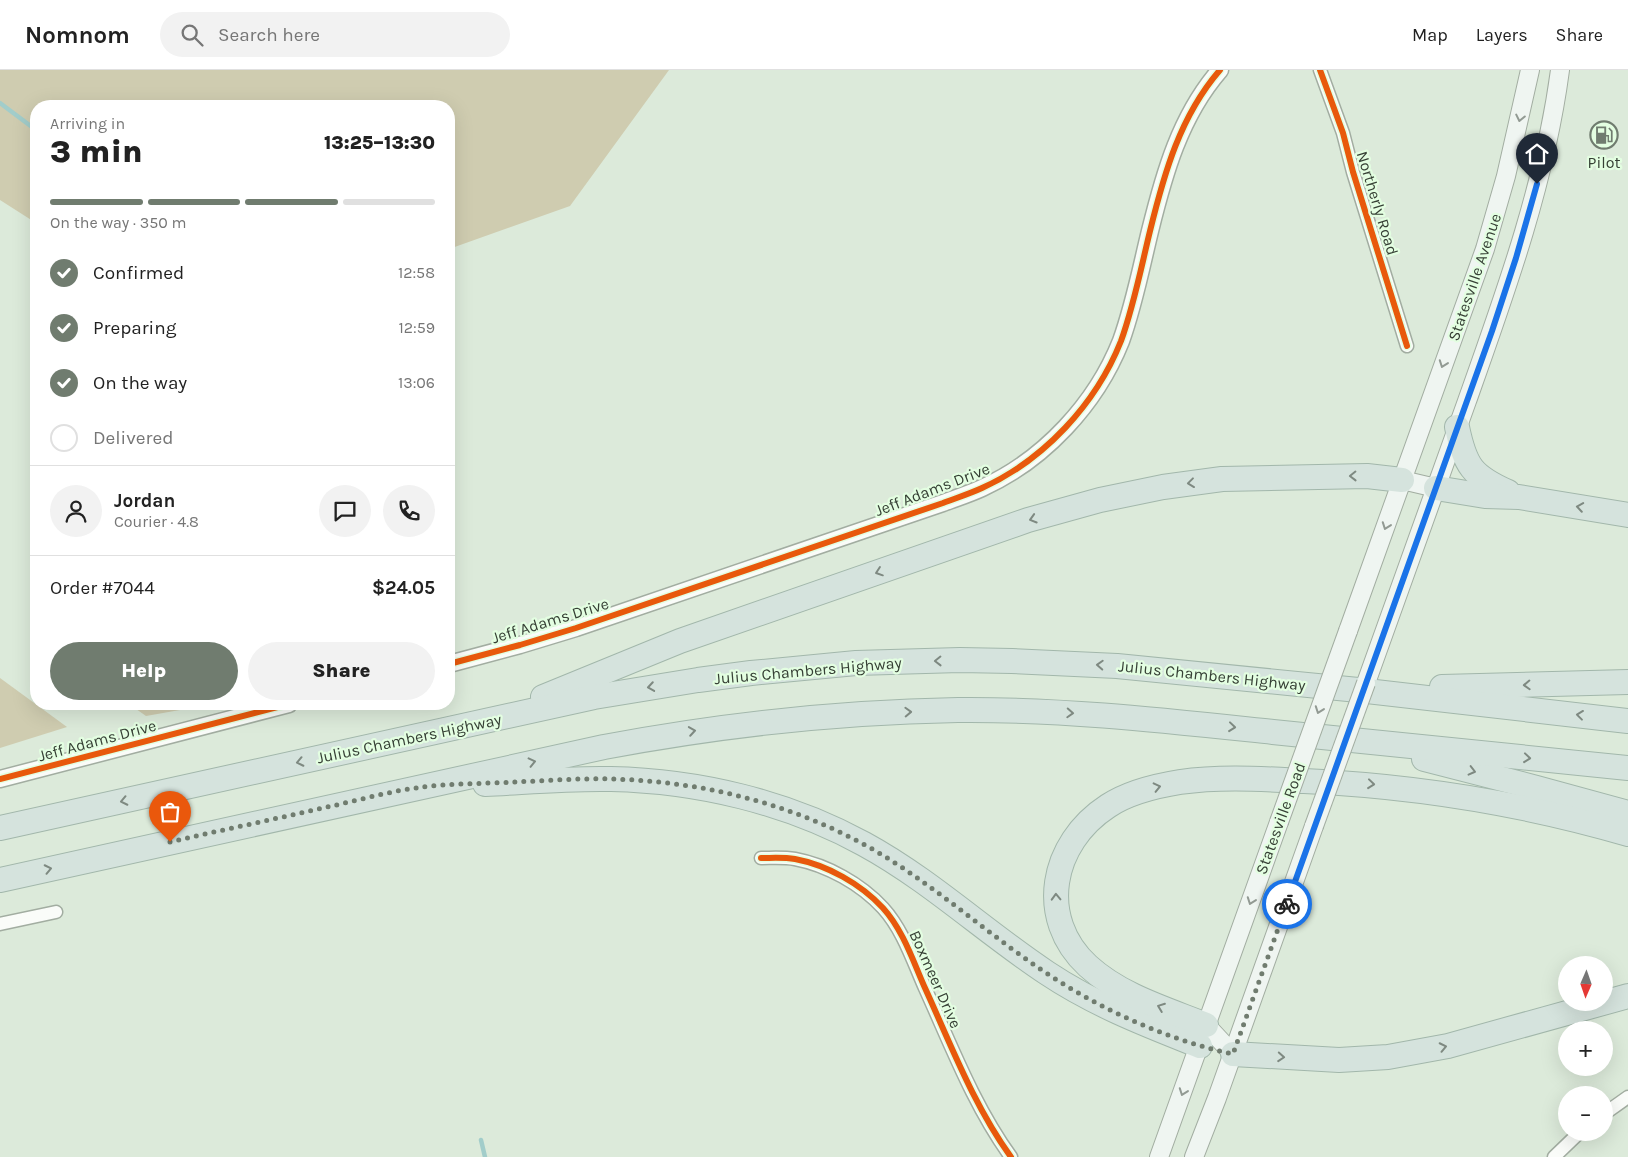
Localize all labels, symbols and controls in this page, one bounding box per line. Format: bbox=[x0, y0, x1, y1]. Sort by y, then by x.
search box bbox=[160, 12, 510, 57]
text: Nomnom bbox=[25, 21, 130, 49]
icon: search bbox=[178, 21, 206, 49]
text: Search here bbox=[218, 24, 320, 46]
text: Map bbox=[1412, 24, 1448, 46]
text: Layers bbox=[1476, 24, 1528, 46]
text: Share bbox=[1556, 24, 1603, 46]
one-way arrow bbox=[1515, 113, 1526, 122]
text: Arriving in bbox=[50, 114, 125, 133]
fuel station icon: Pilot bbox=[1589, 120, 1619, 150]
text: 13:25–13:30 bbox=[324, 132, 435, 154]
text: 3 min bbox=[50, 133, 143, 170]
pin bbox=[1516, 133, 1558, 184]
icon: home bbox=[1523, 140, 1551, 168]
street label: Northerly Road bbox=[1353, 149, 1402, 257]
place label: Pilot bbox=[1588, 153, 1620, 172]
street label: Statesville Avenue bbox=[1444, 211, 1505, 343]
text: On the way · 350 m bbox=[50, 213, 187, 232]
icon: check bbox=[50, 259, 78, 287]
text: Confirmed bbox=[93, 262, 184, 284]
text: 12:58 bbox=[398, 263, 435, 282]
icon: check bbox=[50, 314, 78, 342]
text: Preparing bbox=[93, 317, 176, 339]
text: 12:59 bbox=[398, 318, 435, 337]
one-way arrow bbox=[1439, 360, 1449, 368]
icon: check bbox=[50, 369, 78, 397]
text: On the way bbox=[93, 372, 187, 394]
text: 13:06 bbox=[398, 373, 435, 392]
text: Delivered bbox=[93, 427, 173, 449]
street label: Jeff Adams Drive bbox=[872, 459, 992, 520]
one-way arrow bbox=[1349, 471, 1357, 481]
one-way arrow bbox=[1187, 477, 1196, 487]
button: person bbox=[50, 485, 102, 537]
button: chat bbox=[319, 485, 371, 537]
button: phone bbox=[383, 485, 435, 537]
text: Jordan bbox=[114, 490, 175, 512]
one-way arrow bbox=[1576, 503, 1584, 513]
text: Courier · 4.8 bbox=[114, 512, 199, 531]
one-way arrow bbox=[1029, 513, 1038, 523]
one-way arrow bbox=[1382, 521, 1392, 529]
one-way arrow bbox=[876, 566, 884, 576]
text: Order #7044 bbox=[50, 577, 155, 599]
text: $24.05 bbox=[372, 577, 435, 599]
street label: Jeff Adams Drive bbox=[489, 594, 611, 647]
button: Help bbox=[50, 642, 238, 700]
button: Share bbox=[248, 642, 435, 700]
street label: Julius Chambers Highway bbox=[713, 653, 903, 688]
one-way arrow bbox=[933, 656, 941, 666]
street label: Julius Chambers Highway bbox=[1117, 656, 1307, 695]
one-way arrow bbox=[1096, 659, 1104, 670]
one-way arrow bbox=[1523, 680, 1530, 690]
one-way arrow bbox=[647, 681, 655, 692]
one-way arrow bbox=[1315, 705, 1325, 713]
one-way arrow bbox=[904, 706, 912, 717]
one-way arrow bbox=[1066, 708, 1074, 719]
street label: Julius Chambers Highway bbox=[315, 710, 504, 767]
one-way arrow bbox=[1575, 710, 1583, 721]
street label: Jeff Adams Drive bbox=[36, 716, 158, 765]
one-way arrow bbox=[1228, 722, 1236, 733]
one-way arrow bbox=[687, 727, 696, 737]
one-way arrow bbox=[1524, 752, 1532, 763]
one-way arrow bbox=[295, 756, 304, 767]
one-way arrow bbox=[528, 757, 537, 768]
street label: Statesville Road bbox=[1251, 760, 1310, 877]
one-way arrow bbox=[1467, 765, 1476, 776]
one-way arrow bbox=[1367, 778, 1375, 789]
one-way arrow bbox=[1152, 782, 1161, 793]
pin bbox=[149, 791, 191, 842]
one-way arrow bbox=[120, 795, 128, 806]
icon: bag bbox=[156, 798, 184, 826]
one-way arrow bbox=[43, 864, 52, 875]
courier bbox=[1262, 879, 1312, 929]
icon: bike bbox=[1273, 890, 1301, 918]
one-way arrow bbox=[1051, 893, 1062, 901]
one-way arrow bbox=[1247, 897, 1257, 905]
street label: Boxmeer Drive bbox=[905, 927, 966, 1031]
north arrow bbox=[1558, 956, 1612, 1011]
map controls bbox=[1558, 956, 1613, 1141]
one-way arrow bbox=[1157, 1003, 1166, 1013]
button: + bbox=[1558, 1021, 1613, 1076]
one-way arrow bbox=[1438, 1043, 1447, 1053]
one-way arrow bbox=[1278, 1051, 1286, 1062]
button: − bbox=[1558, 1086, 1613, 1141]
one-way arrow bbox=[1179, 1087, 1189, 1096]

